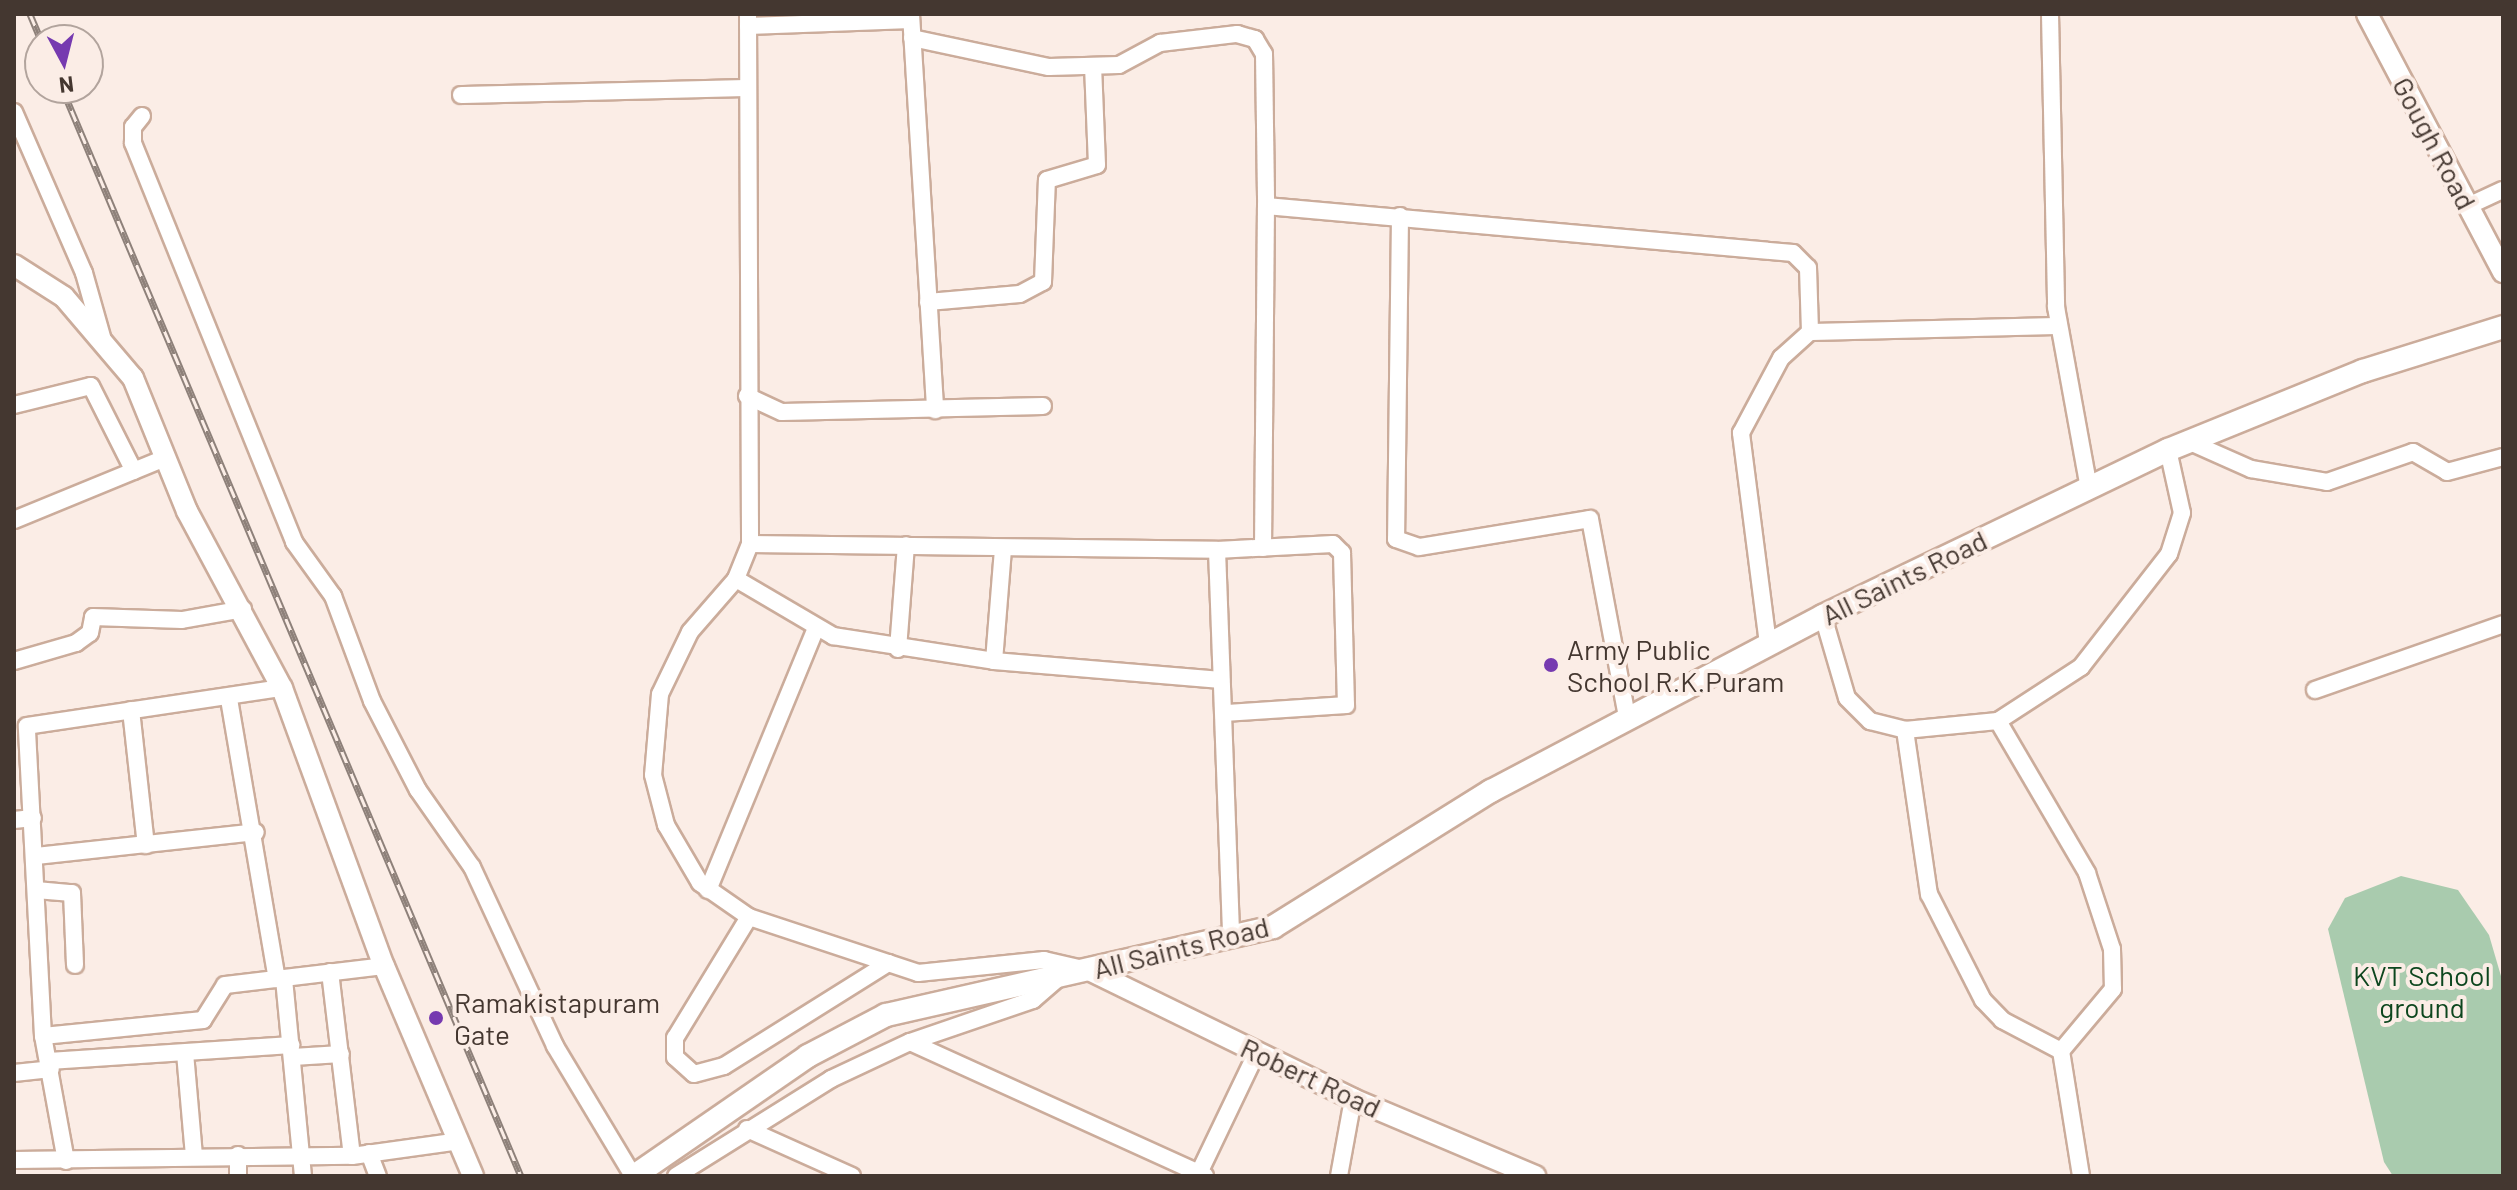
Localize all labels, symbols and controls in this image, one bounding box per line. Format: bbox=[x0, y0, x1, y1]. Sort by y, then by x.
north arrow bbox=[24, 24, 104, 104]
street label: Gough Road bbox=[2386, 71, 2484, 215]
text: N bbox=[58, 72, 76, 100]
street label: All Saints Road bbox=[1816, 523, 1992, 631]
place label: Army Public School R.K.Puram bbox=[1567, 632, 1784, 698]
marker: Army Public School R.K.Puram bbox=[1542, 656, 1560, 674]
street label: All Saints Road bbox=[1090, 909, 1272, 985]
park label: KVT School ground bbox=[2353, 958, 2491, 1024]
place label: Ramakistapuram Gate bbox=[454, 985, 660, 1051]
marker: Ramakistapuram Gate bbox=[425, 1007, 447, 1029]
street label: Robert Road bbox=[1236, 1030, 1386, 1124]

